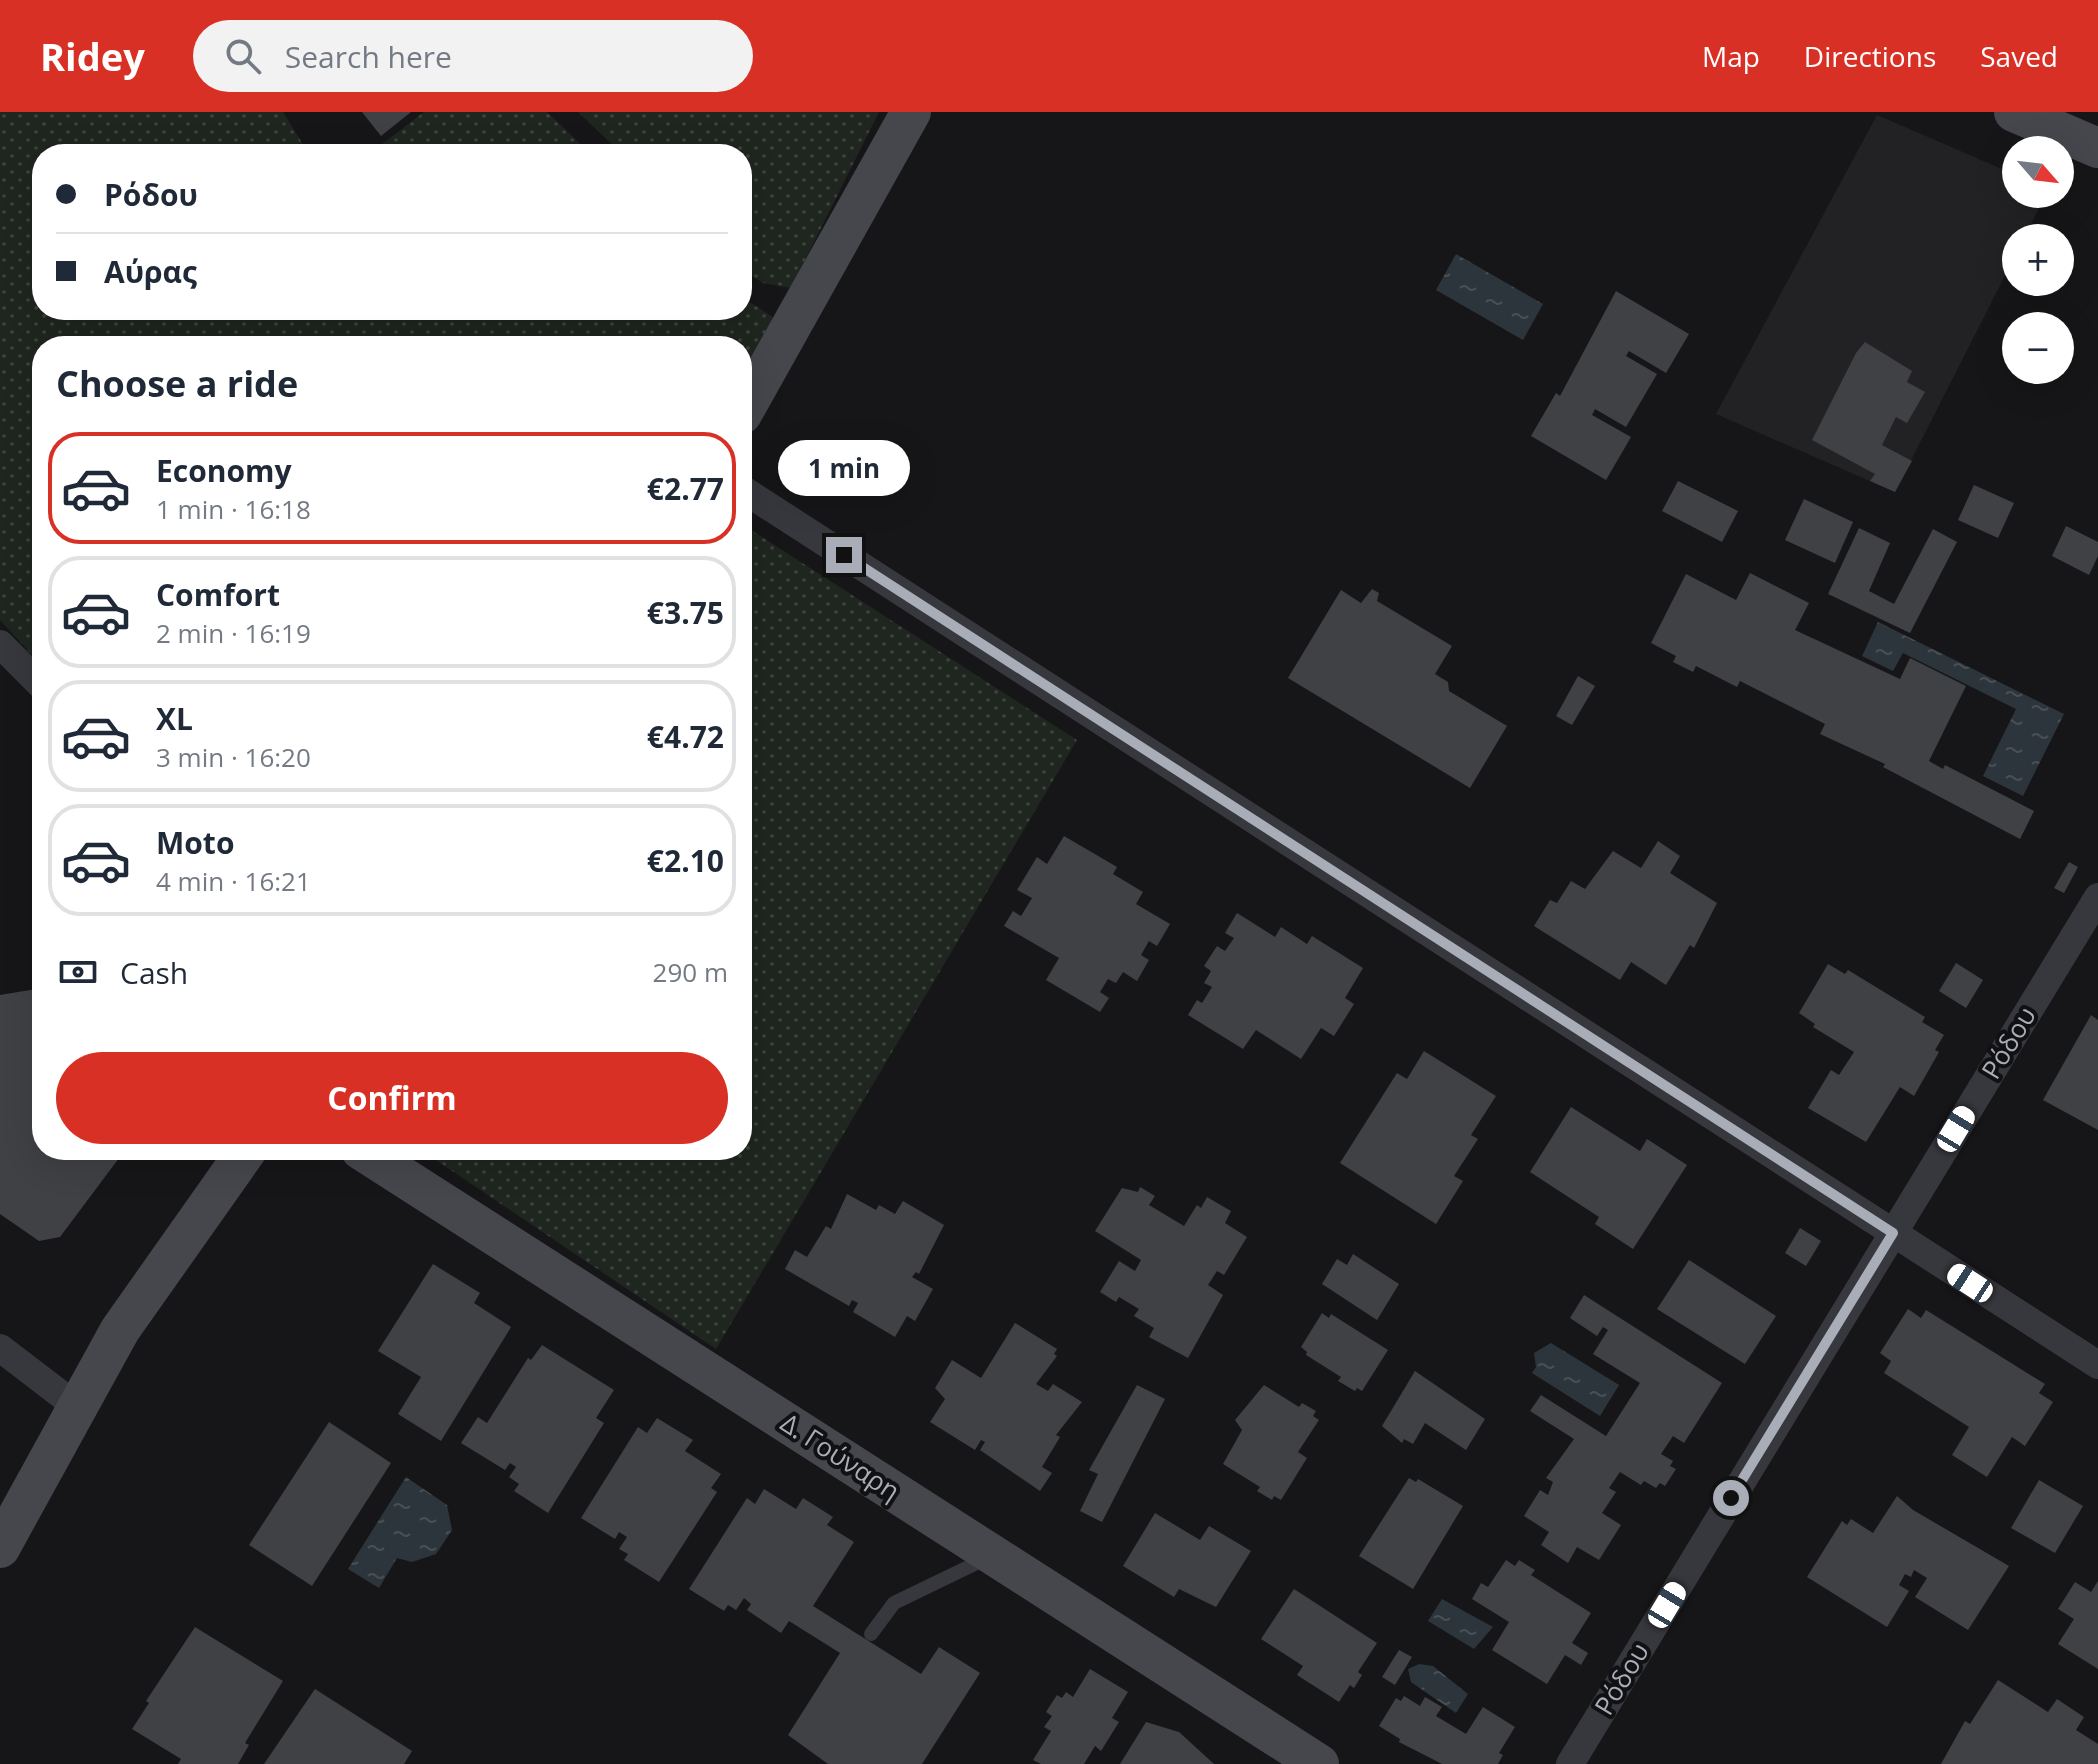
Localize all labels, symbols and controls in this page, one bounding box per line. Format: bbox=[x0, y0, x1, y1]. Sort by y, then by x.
search box bbox=[193, 20, 753, 92]
text: Ridey bbox=[40, 30, 145, 82]
icon: search bbox=[221, 34, 265, 78]
text: Search here bbox=[285, 36, 452, 77]
text: Map bbox=[1702, 37, 1760, 75]
text: Directions bbox=[1804, 37, 1936, 75]
text: Saved bbox=[1980, 37, 2058, 75]
north arrow bbox=[2002, 136, 2074, 208]
map controls bbox=[2002, 136, 2074, 384]
text: Ρόδου bbox=[104, 174, 198, 215]
button: + bbox=[2002, 224, 2074, 296]
text: Αύρας bbox=[104, 251, 197, 292]
button: − bbox=[2002, 312, 2074, 384]
text: Choose a ride bbox=[56, 359, 298, 408]
callout: 1 min bbox=[778, 439, 910, 495]
text: Economy bbox=[156, 450, 292, 491]
text: 1 min bbox=[808, 450, 880, 486]
icon: car bbox=[60, 452, 132, 524]
text: €2.77 bbox=[647, 468, 724, 509]
text: 1 min · 16:18 bbox=[156, 491, 311, 527]
route end bbox=[826, 537, 862, 573]
text: Comfort bbox=[156, 574, 280, 615]
icon: car bbox=[60, 576, 132, 648]
text: €3.75 bbox=[647, 592, 724, 633]
text: 2 min · 16:19 bbox=[156, 615, 311, 651]
text: XL bbox=[156, 698, 193, 739]
icon: car bbox=[60, 700, 132, 772]
text: €4.72 bbox=[647, 716, 724, 757]
text: 3 min · 16:20 bbox=[156, 739, 311, 775]
text: Moto bbox=[156, 822, 234, 863]
icon: car bbox=[60, 824, 132, 896]
text: €2.10 bbox=[647, 840, 724, 881]
text: 4 min · 16:21 bbox=[156, 863, 311, 899]
icon: cash bbox=[56, 950, 100, 994]
text: Cash bbox=[120, 952, 188, 993]
text: 290 m bbox=[653, 954, 728, 990]
street label: Ρόδου bbox=[1973, 1000, 2044, 1085]
button: Confirm bbox=[56, 1052, 728, 1144]
car bbox=[1933, 1102, 1979, 1156]
car bbox=[1943, 1260, 1997, 1306]
street label: Δ. Γούναρη bbox=[774, 1404, 907, 1508]
route start bbox=[1713, 1480, 1749, 1516]
car bbox=[1644, 1578, 1690, 1632]
street label: Ρόδου bbox=[1586, 1636, 1657, 1721]

